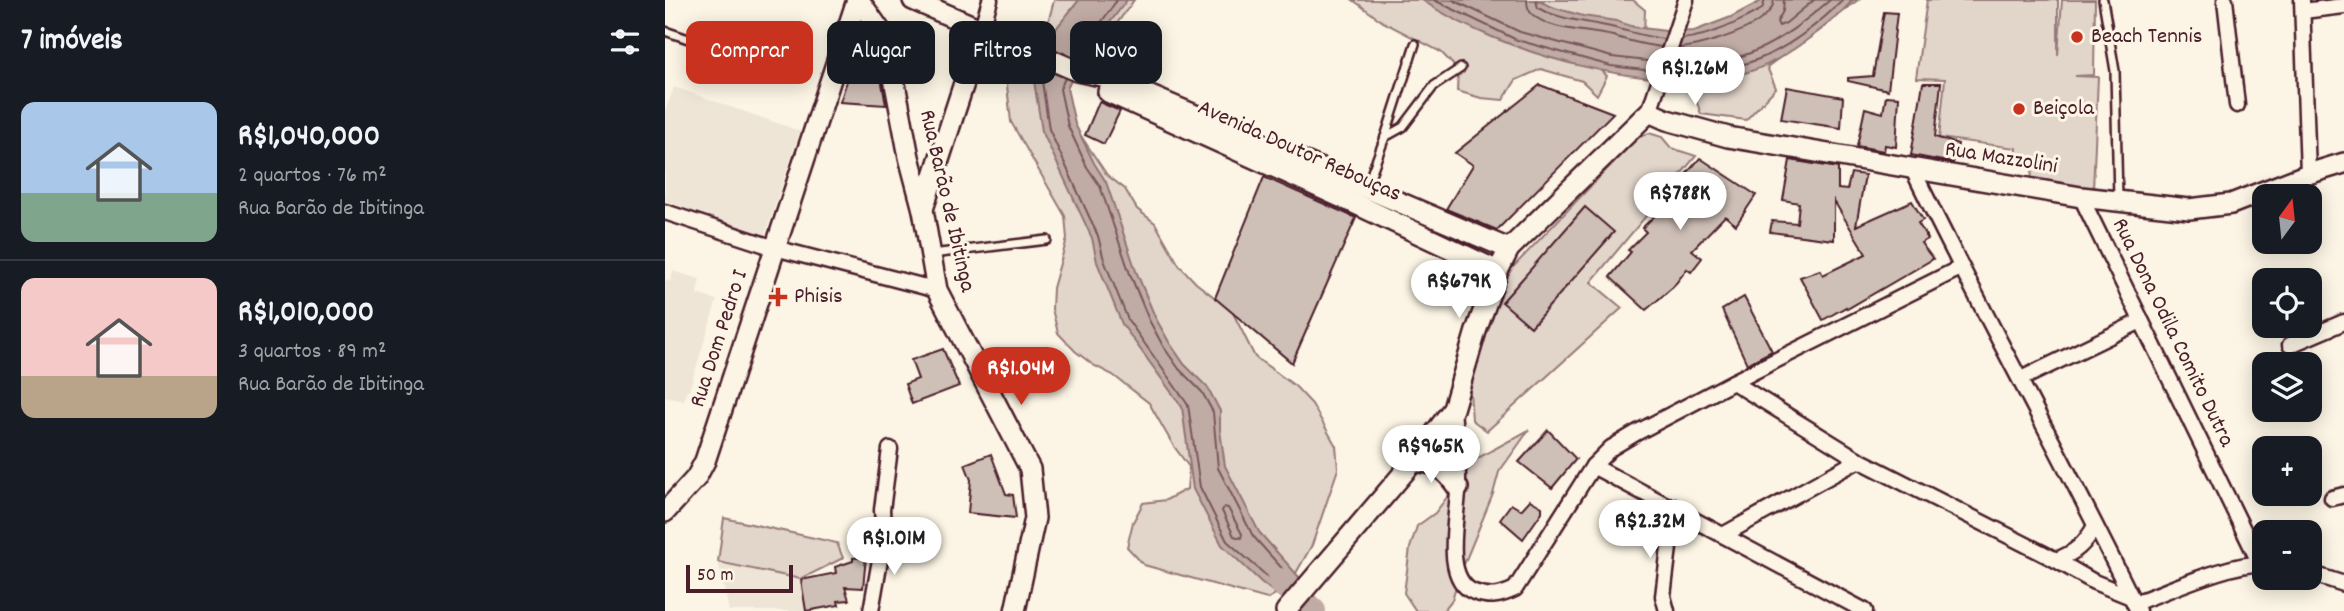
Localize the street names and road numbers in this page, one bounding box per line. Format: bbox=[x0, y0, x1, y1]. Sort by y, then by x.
street label: Avenida Doutor Rebouças bbox=[1192, 92, 1406, 212]
street label: Rua Barão de Ibitinga bbox=[909, 107, 983, 297]
street label: Rua Mazzolini bbox=[1942, 134, 2060, 184]
street label: Rua Dona Odila Comito Dutra bbox=[2102, 213, 2242, 454]
street label: Rua Dom Pedro I bbox=[682, 266, 758, 412]

